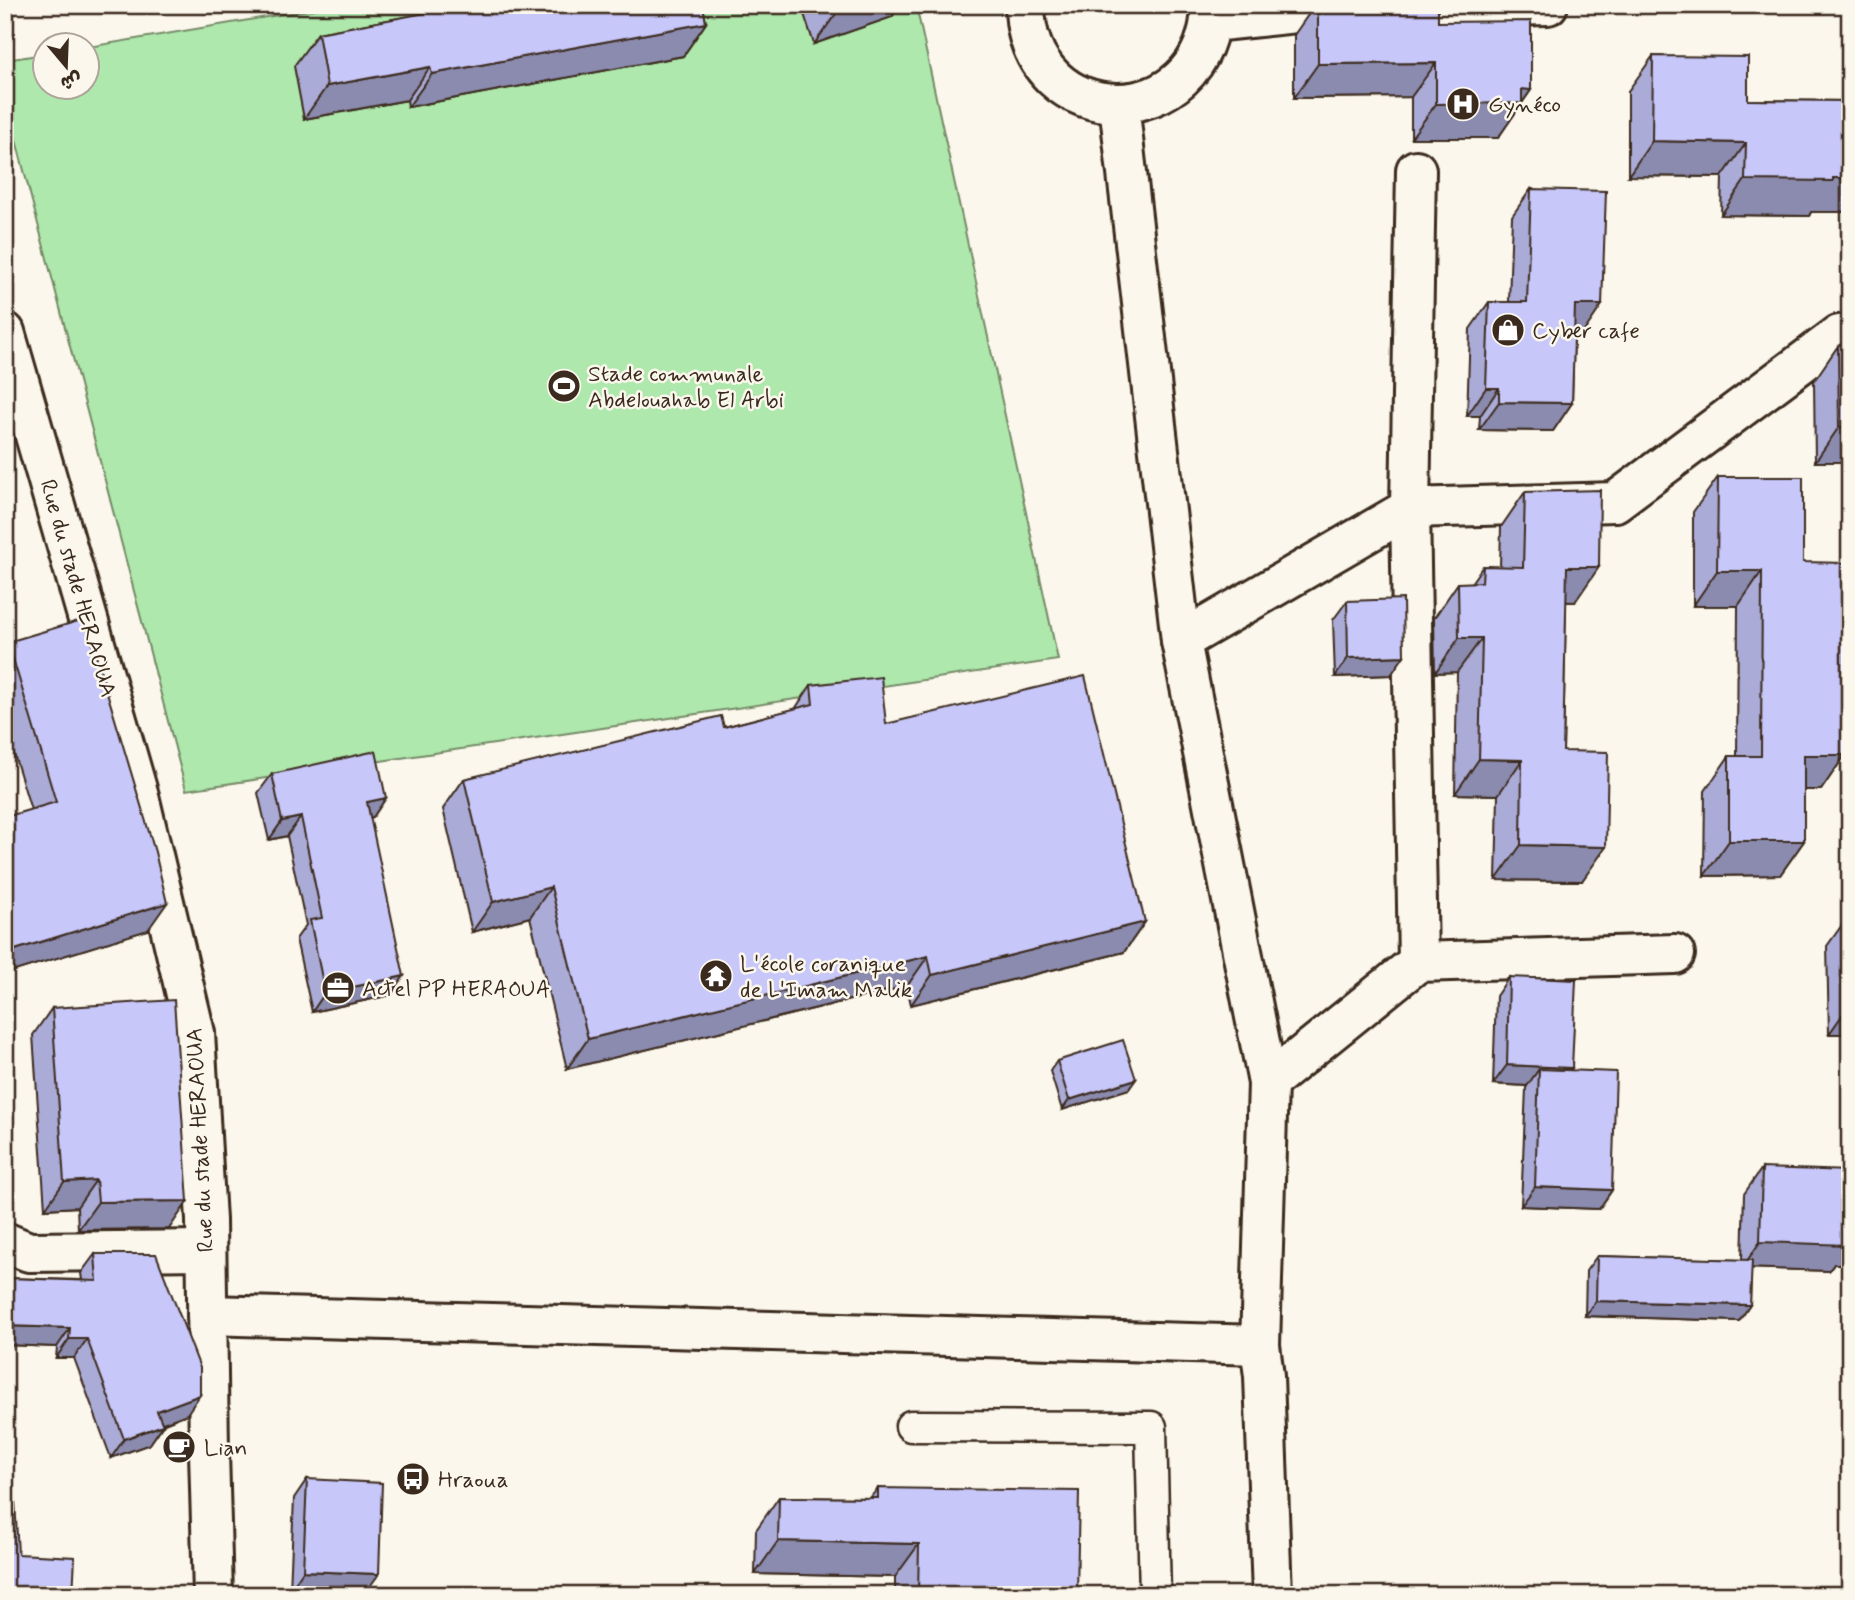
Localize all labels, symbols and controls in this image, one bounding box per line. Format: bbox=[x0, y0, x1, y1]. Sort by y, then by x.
north arrow bbox=[32, 32, 102, 102]
text: ش bbox=[57, 65, 85, 96]
hospital icon: Gynéco bbox=[1444, 85, 1482, 123]
place label: Gynéco bbox=[1488, 91, 1561, 121]
shop icon: Cyber cafe bbox=[1489, 311, 1527, 349]
place label: Cyber cafe bbox=[1532, 317, 1640, 347]
place label: Stade communale Abdelouahab El Arbi bbox=[588, 360, 784, 416]
sports icon: Stade communale Abdelouahab El Arbi bbox=[545, 367, 583, 405]
street label: Rue du stade HERAOUA bbox=[32, 476, 123, 701]
place label: L'école coranique de L'Imam Malik bbox=[740, 950, 912, 1006]
temple icon: L'école coranique de L'Imam Malik bbox=[697, 957, 735, 995]
office icon: Actel PP HERAOUA bbox=[319, 969, 357, 1007]
place label: Actel PP HERAOUA bbox=[362, 975, 550, 1005]
street label: Rue du stade HERAOUA bbox=[180, 1027, 222, 1253]
cafe icon: Lian bbox=[160, 1428, 198, 1466]
place label: Lian bbox=[204, 1434, 247, 1464]
bus stop icon: Hraoua bbox=[394, 1460, 432, 1498]
place label: Hraoua bbox=[438, 1466, 509, 1496]

